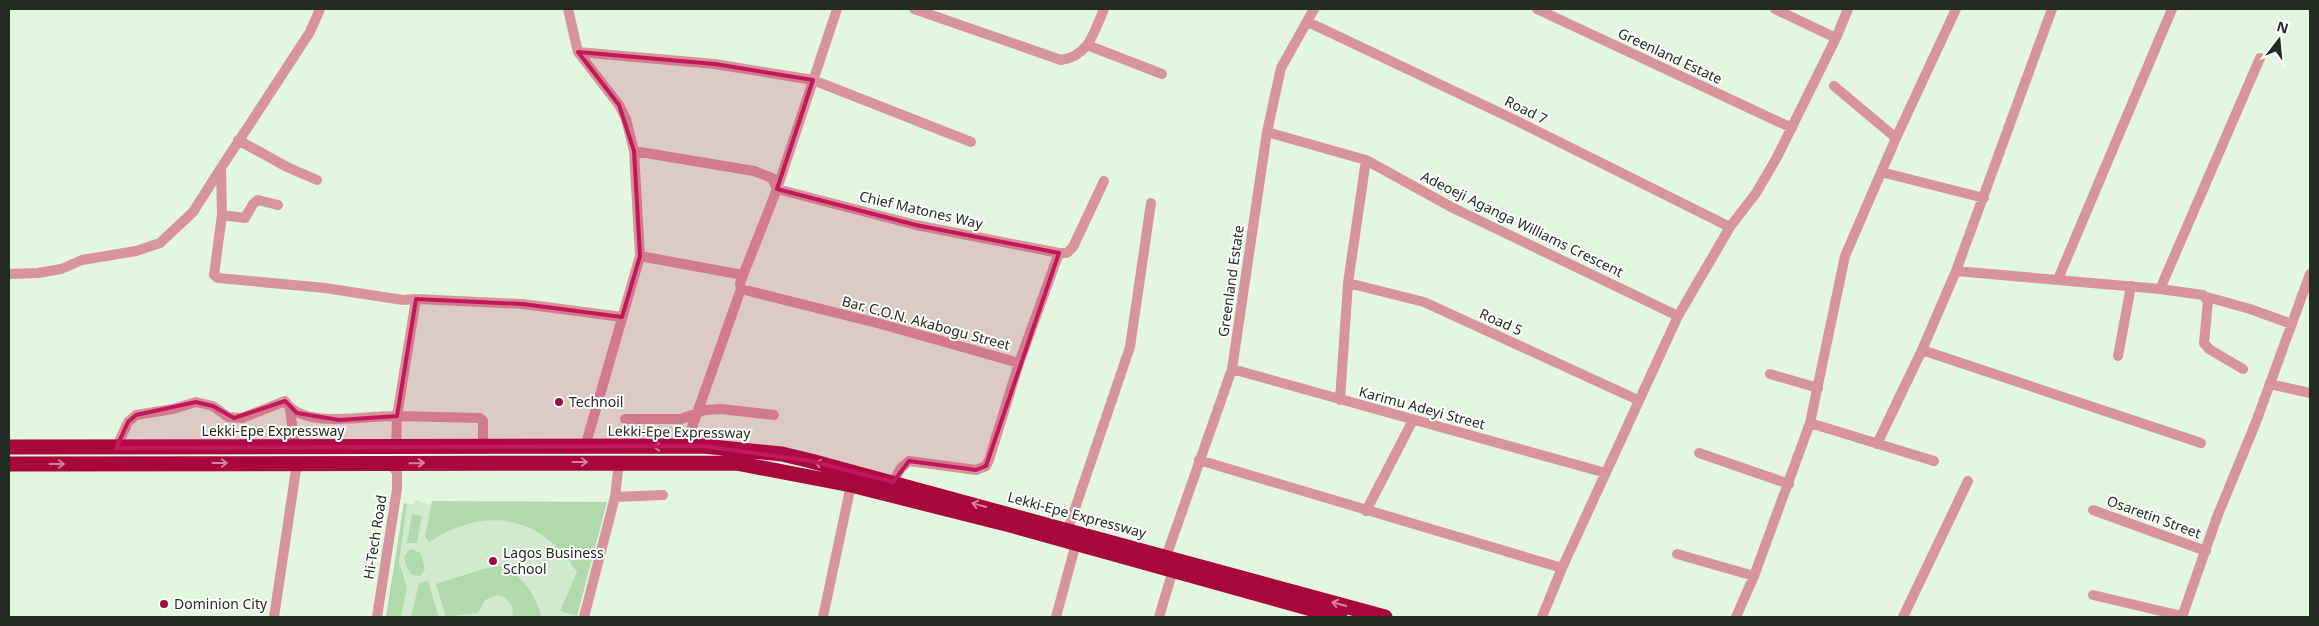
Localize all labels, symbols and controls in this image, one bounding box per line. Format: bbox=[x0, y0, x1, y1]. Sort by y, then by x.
north arrow bbox=[2254, 15, 2304, 65]
text: N bbox=[2275, 16, 2291, 38]
street label: Greenland Estate bbox=[1615, 23, 1725, 88]
street label: Road 7 bbox=[1502, 91, 1551, 128]
street label: Adeoeji Aganga Williams Crescent bbox=[1418, 166, 1627, 281]
street label: Chief Matones Way bbox=[858, 186, 986, 233]
street label: Greenland Estate bbox=[1213, 224, 1248, 338]
street label: Bar. C.O.N. Akabogu Street bbox=[840, 291, 1012, 354]
street label: Road 5 bbox=[1477, 304, 1526, 339]
street label: Karimu Adeyi Street bbox=[1357, 382, 1487, 434]
place label: Technoil bbox=[569, 392, 623, 411]
marker: Technoil bbox=[553, 396, 565, 408]
street label: Lekki-Epe Expressway bbox=[202, 421, 345, 440]
street label: Lekki-Epe Expressway bbox=[607, 421, 751, 442]
one-way arrow bbox=[654, 442, 670, 452]
one-way arrow bbox=[572, 457, 588, 467]
one-way arrow bbox=[212, 458, 228, 468]
one-way arrow bbox=[409, 458, 425, 468]
one-way arrow bbox=[49, 459, 65, 468]
one-way arrow bbox=[815, 459, 831, 468]
street label: Lekki-Epe Expressway bbox=[1006, 487, 1149, 542]
street label: Osaretin Street bbox=[2104, 491, 2204, 542]
street label: Hi-Tech Road bbox=[358, 493, 391, 581]
one-way arrow bbox=[972, 500, 988, 510]
place label: Lagos Business School bbox=[503, 543, 604, 578]
marker: Lagos Business School bbox=[487, 555, 499, 567]
place label: Dominion City bbox=[174, 594, 268, 613]
marker: Dominion City bbox=[158, 598, 170, 610]
one-way arrow bbox=[1331, 599, 1347, 609]

